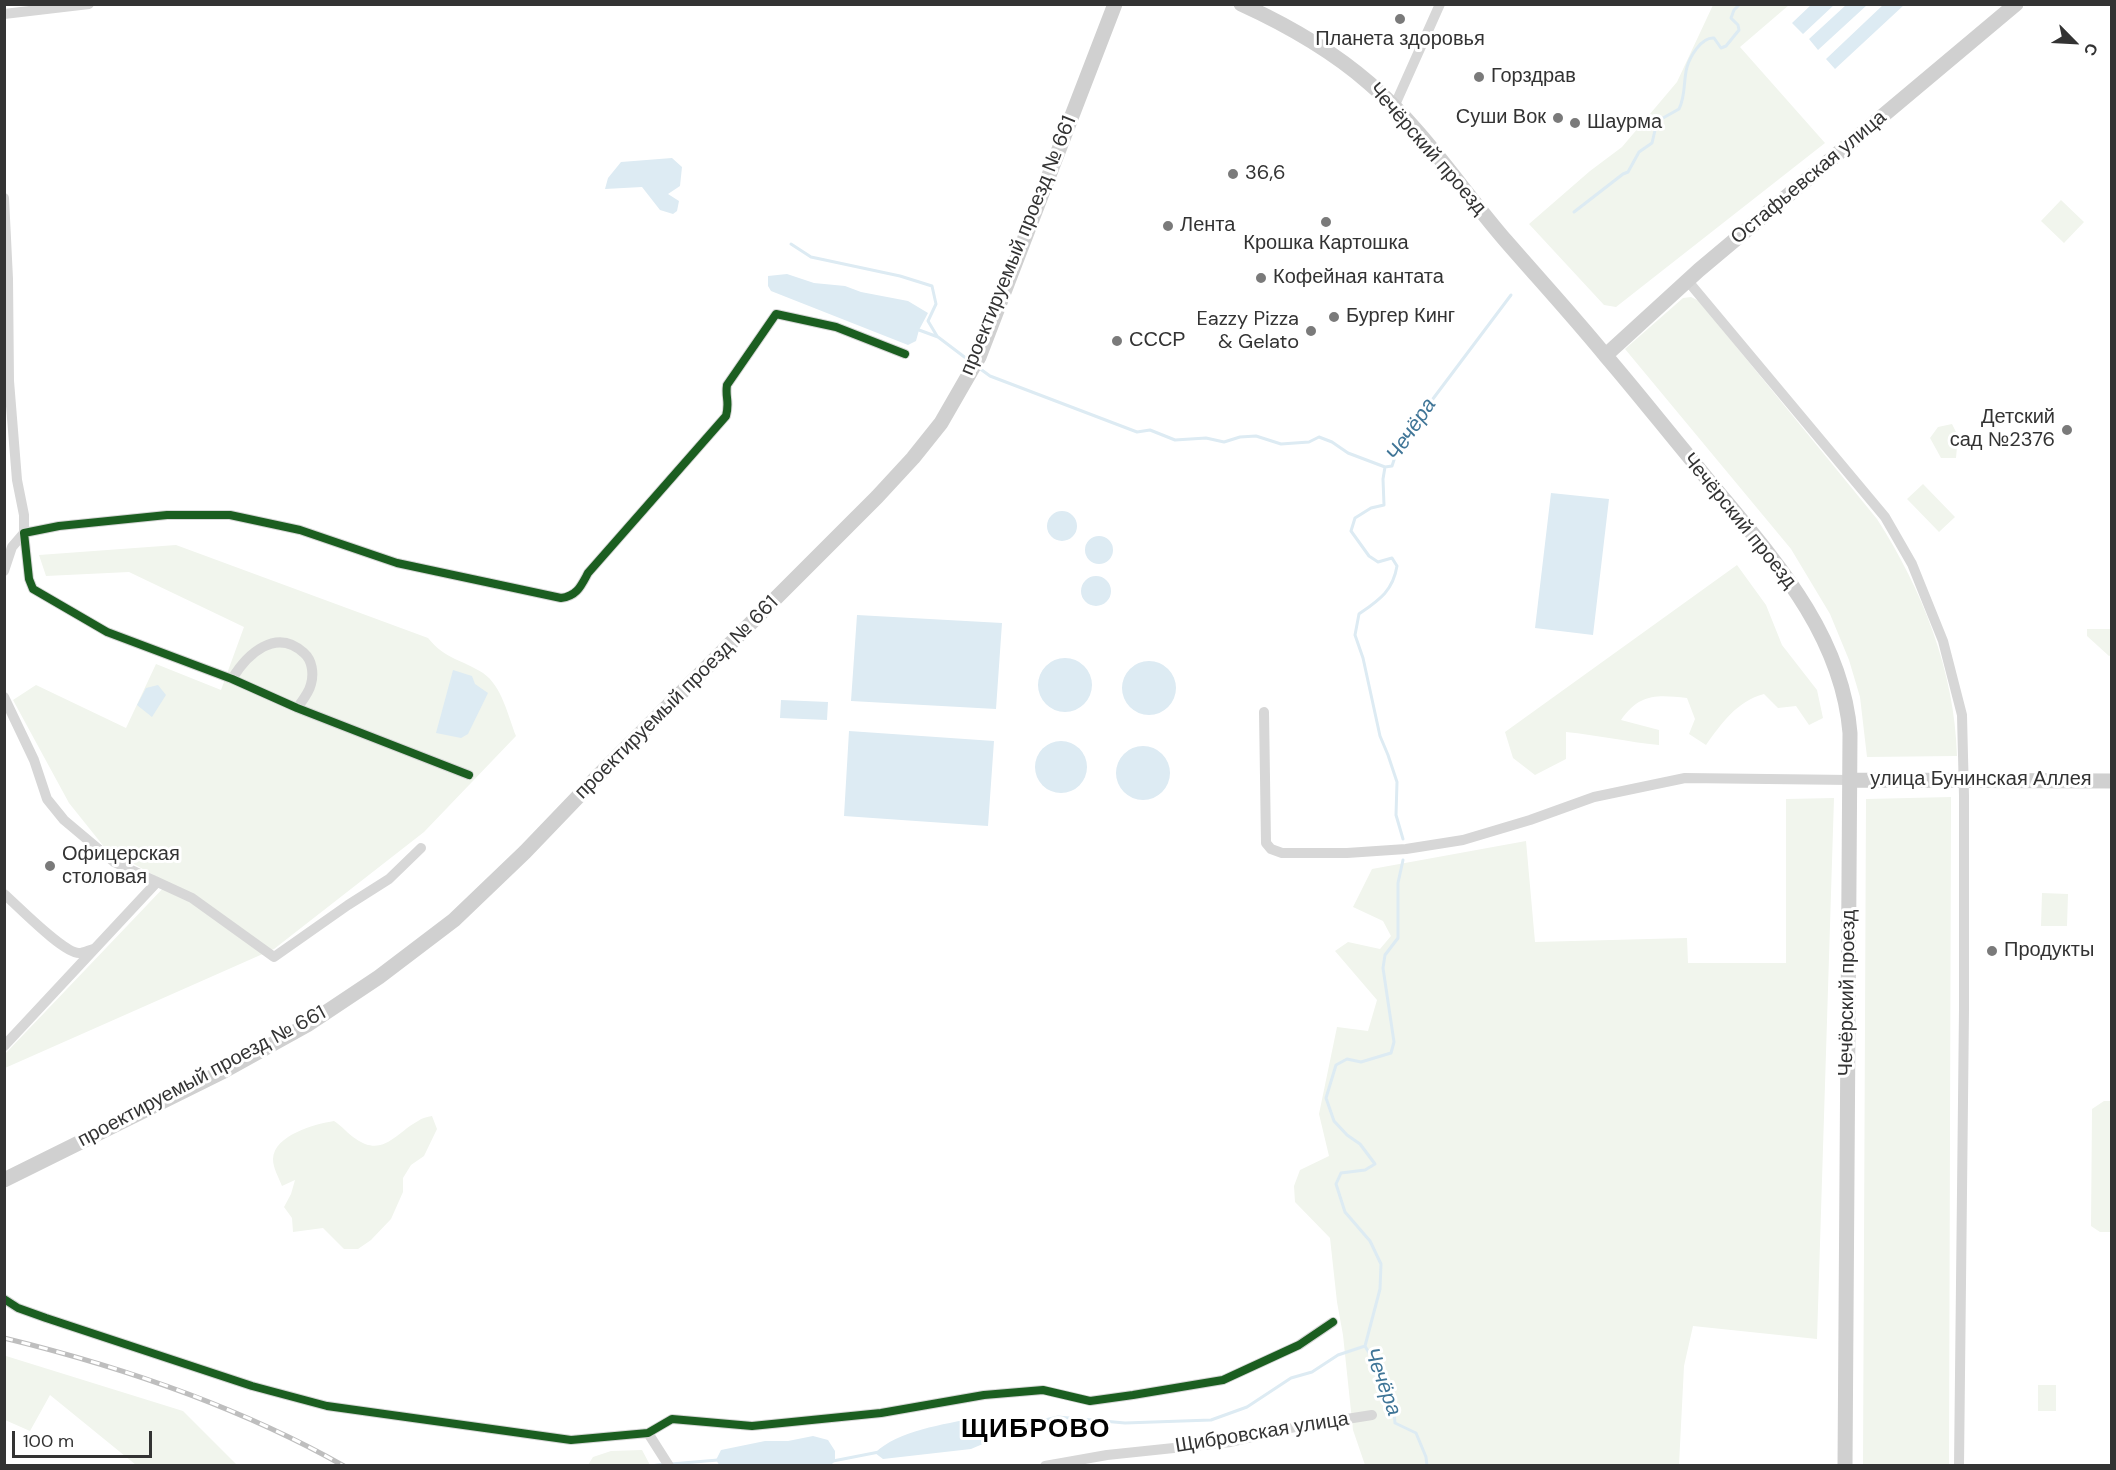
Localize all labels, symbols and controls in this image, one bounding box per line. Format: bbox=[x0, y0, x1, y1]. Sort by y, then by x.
marker: Планета здоровья bbox=[1393, 12, 1407, 26]
north arrow bbox=[2044, 12, 2104, 72]
place label: Планета здоровья bbox=[1315, 28, 1485, 52]
text: С bbox=[2079, 40, 2103, 59]
place label: Горздрав bbox=[1491, 65, 1576, 89]
marker: Горздрав bbox=[1472, 70, 1486, 84]
street label: Чечёрский проезд bbox=[1363, 78, 1491, 220]
place label: Суши Вок bbox=[1456, 106, 1546, 130]
street label: Остафьевская улица bbox=[1726, 106, 1892, 250]
marker: Суши Вок bbox=[1551, 111, 1565, 125]
place label: Шаурма bbox=[1587, 111, 1662, 135]
street label: проектируемый проезд № 661 bbox=[956, 113, 1082, 379]
marker: Шаурма bbox=[1568, 116, 1582, 130]
place label: 36,6 bbox=[1245, 162, 1286, 186]
marker: 36,6 bbox=[1226, 167, 1240, 181]
place label: Лента bbox=[1180, 214, 1235, 238]
marker: Крошка Картошка bbox=[1319, 215, 1333, 229]
marker: Лента bbox=[1161, 219, 1175, 233]
place label: Крошка Картошка bbox=[1243, 232, 1409, 256]
place label: Кофейная кантата bbox=[1273, 266, 1444, 290]
marker: Кофейная кантата bbox=[1254, 271, 1268, 285]
place label: Бургер Кинг bbox=[1346, 305, 1455, 329]
place label: Eazzy Pizza & Gelato bbox=[1196, 308, 1299, 355]
marker: Бургер Кинг bbox=[1327, 310, 1341, 324]
marker: Eazzy Pizza & Gelato bbox=[1304, 324, 1318, 338]
place label: СССР bbox=[1129, 329, 1186, 353]
marker: СССР bbox=[1110, 334, 1124, 348]
water label: Чечёра bbox=[1382, 394, 1442, 466]
place label: Детский сад №2376 bbox=[1950, 406, 2055, 453]
marker: Детский сад №2376 bbox=[2060, 423, 2074, 437]
street label: Чечёрский проезд bbox=[1677, 449, 1801, 593]
street label: проектируемый проезд № 661 bbox=[570, 591, 784, 805]
street label: улица Бунинская Аллея bbox=[1870, 768, 2092, 792]
place label: Офицерская столовая bbox=[62, 843, 180, 890]
marker: Офицерская столовая bbox=[43, 859, 57, 873]
street label: Чечёрский проезд bbox=[1835, 909, 1861, 1077]
place label: Продукты bbox=[2004, 939, 2094, 963]
marker: Продукты bbox=[1985, 944, 1999, 958]
street label: проектируемый проезд № 661 bbox=[74, 1001, 330, 1153]
water label: Чечёра bbox=[1358, 1345, 1406, 1419]
street label: Щибровская улица bbox=[1173, 1407, 1351, 1459]
district label: ЩИБРОВО bbox=[961, 1414, 1111, 1446]
scale bar bbox=[15, 1419, 154, 1457]
text: 100 m bbox=[23, 1429, 74, 1453]

